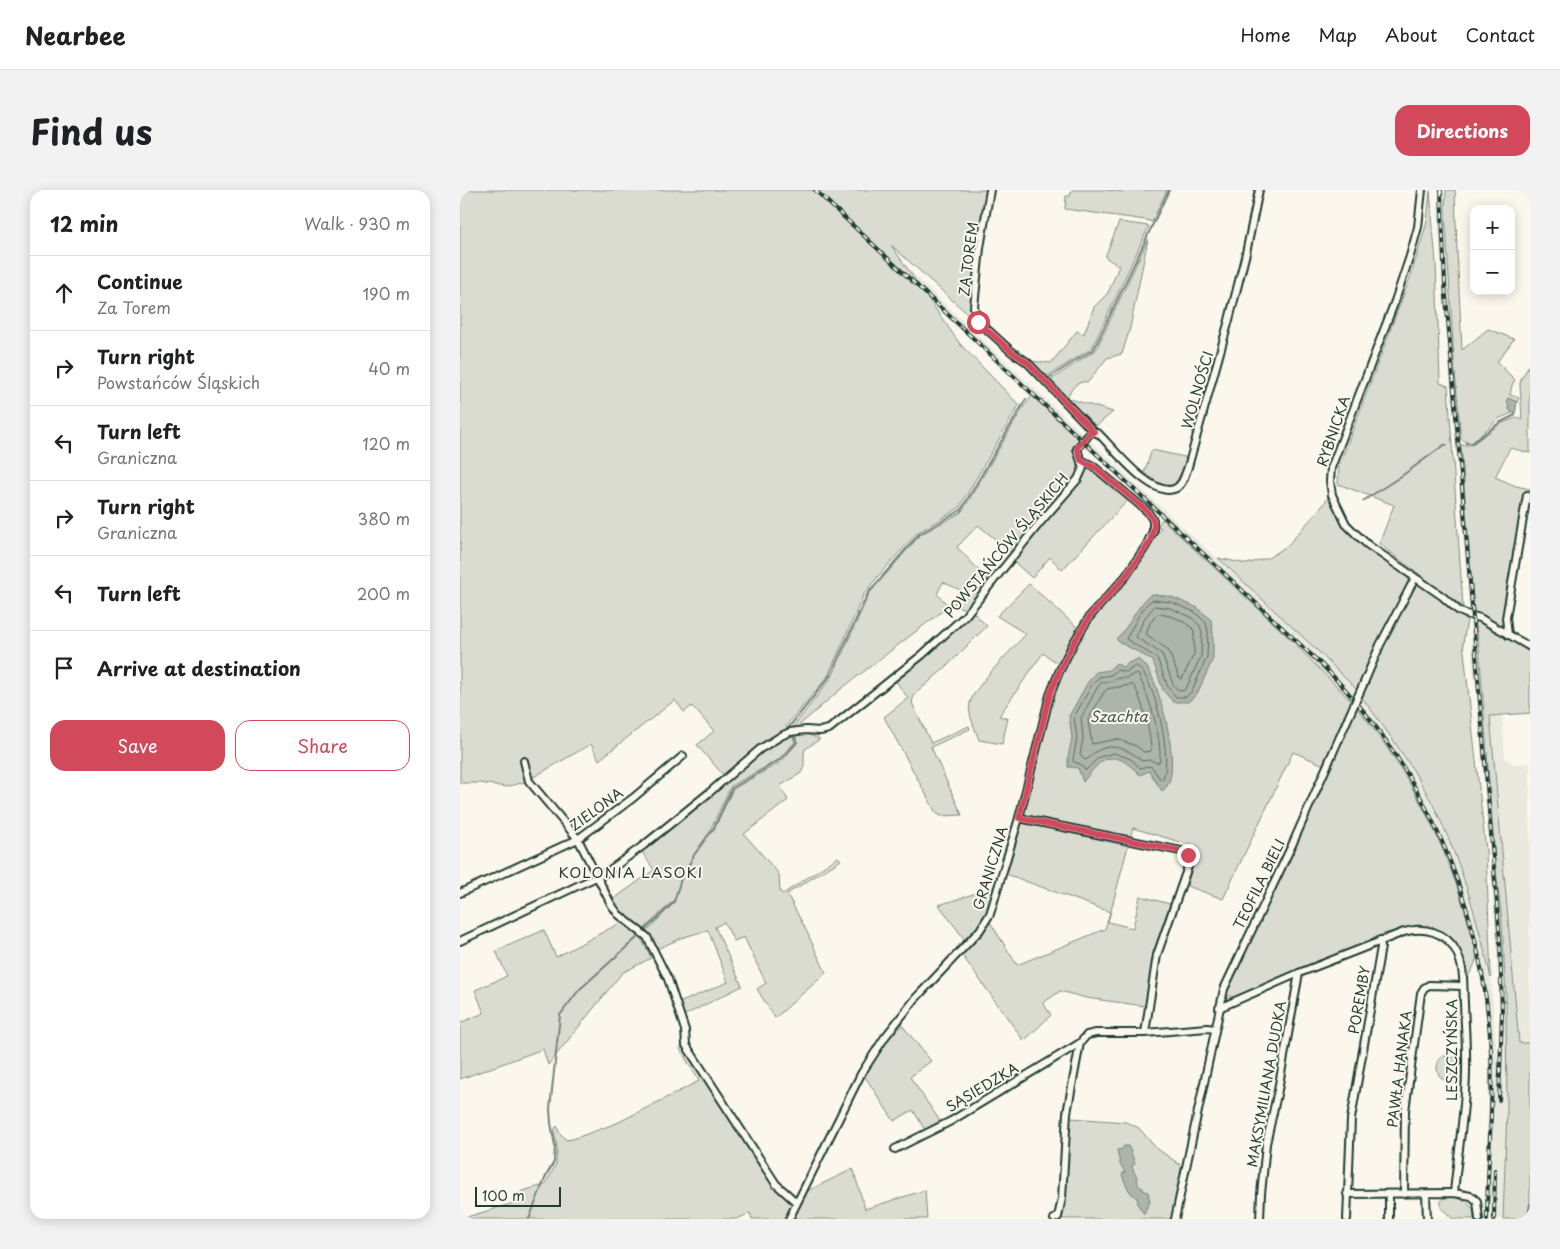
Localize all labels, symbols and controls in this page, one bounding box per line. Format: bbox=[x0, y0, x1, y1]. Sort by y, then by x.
text: Nearbee bbox=[25, 17, 126, 53]
text: Home bbox=[1240, 21, 1290, 48]
text: Map bbox=[1318, 21, 1357, 48]
text: About bbox=[1385, 21, 1437, 48]
text: Contact bbox=[1465, 21, 1535, 48]
text: Find us bbox=[30, 104, 152, 157]
button: Directions bbox=[1395, 105, 1530, 156]
map controls bbox=[1470, 205, 1515, 295]
button: + bbox=[1470, 205, 1515, 250]
text: 12 min bbox=[50, 207, 119, 239]
text: Walk · 930 m bbox=[304, 211, 410, 235]
street label: ZA TOREM bbox=[953, 221, 983, 297]
button: − bbox=[1470, 250, 1515, 295]
text: Continue bbox=[97, 267, 183, 295]
icon: ahead bbox=[50, 279, 78, 307]
text: 190 m bbox=[362, 281, 410, 305]
text: Za Torem bbox=[97, 295, 171, 319]
route start bbox=[967, 311, 990, 334]
text: Turn right bbox=[97, 342, 195, 370]
street label: WOLNOŚCI bbox=[1176, 349, 1218, 431]
icon: right bbox=[50, 354, 78, 382]
text: 40 m bbox=[368, 356, 410, 380]
text: Powstańców Śląskich bbox=[97, 370, 260, 394]
street label: RYBNICKA bbox=[1311, 392, 1355, 469]
text: Turn left bbox=[97, 417, 181, 445]
icon: left bbox=[50, 429, 78, 457]
text: 120 m bbox=[363, 431, 410, 455]
text: Graniczna bbox=[97, 445, 177, 469]
street label: POWSTAŃCÓW ŚLĄSKICH bbox=[939, 468, 1073, 622]
text: Turn right bbox=[97, 492, 195, 520]
icon: right bbox=[50, 504, 78, 532]
text: 380 m bbox=[358, 506, 410, 530]
text: Graniczna bbox=[97, 520, 177, 544]
icon: left bbox=[50, 579, 78, 607]
text: Turn left bbox=[97, 579, 181, 607]
text: 200 m bbox=[357, 581, 410, 605]
icon: arrive bbox=[50, 654, 78, 682]
text: Arrive at destination bbox=[97, 654, 301, 682]
water label: Szachta bbox=[1090, 704, 1149, 727]
button: Save bbox=[50, 720, 225, 771]
button: Share bbox=[235, 720, 410, 771]
street label: ZIELONA bbox=[565, 782, 627, 836]
street label: GRANICZNA bbox=[967, 823, 1013, 913]
street label: TEOFILA BIELI bbox=[1228, 835, 1290, 933]
route end bbox=[1177, 844, 1200, 867]
district label: KOLONIA LASOKI bbox=[559, 860, 703, 883]
street label: POREMBY bbox=[1343, 964, 1375, 1036]
street label: MAKSYMILIANA DUDKA bbox=[1241, 999, 1291, 1169]
street label: LESZCZYŃSKA bbox=[1441, 999, 1462, 1101]
street label: PAWŁA HANAKA bbox=[1381, 1009, 1417, 1129]
street label: SĄSIEDZKA bbox=[942, 1057, 1022, 1117]
scale bar bbox=[475, 1184, 561, 1207]
text: 100 m bbox=[482, 1185, 525, 1206]

